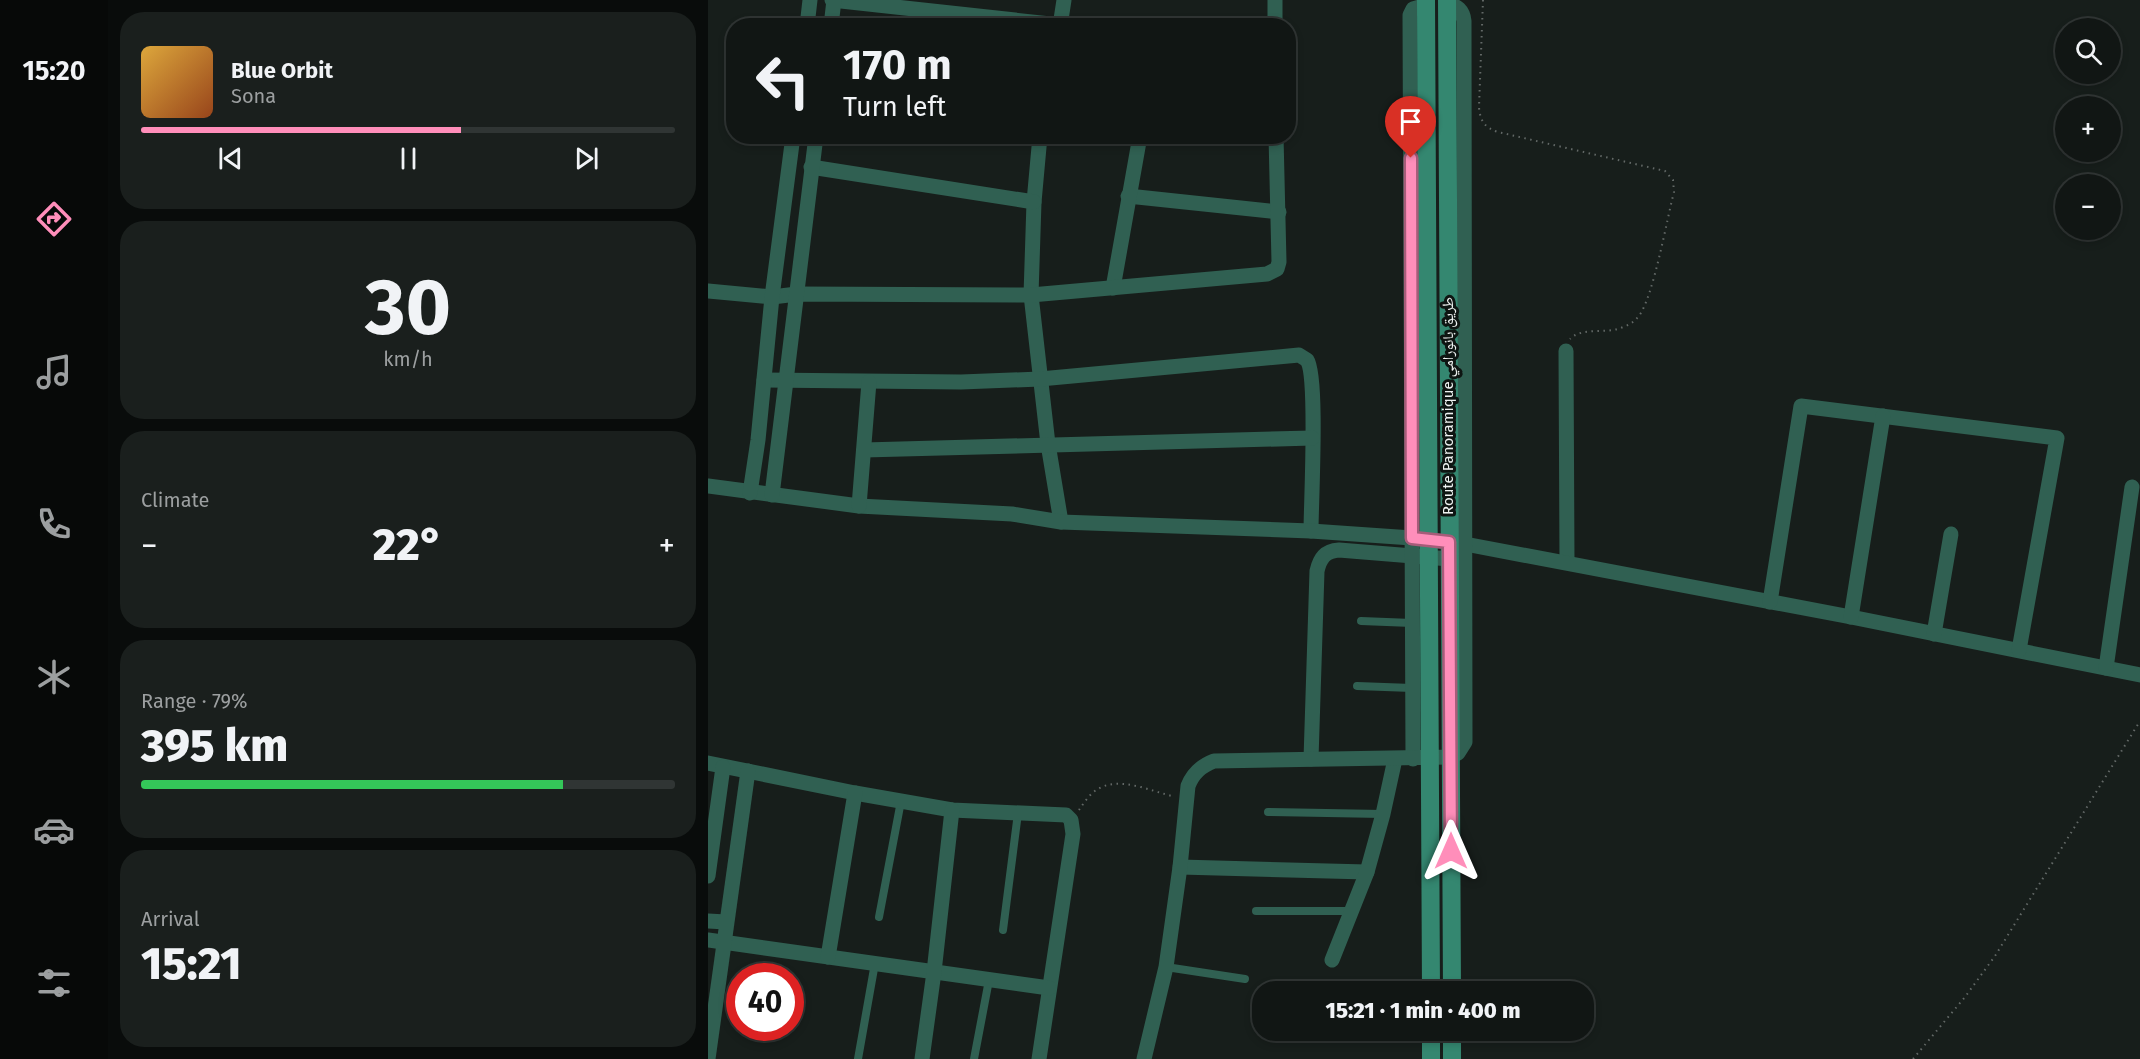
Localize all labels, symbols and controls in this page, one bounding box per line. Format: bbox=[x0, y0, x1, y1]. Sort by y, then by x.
map controls bbox=[2055, 18, 2121, 240]
button: search bbox=[2055, 18, 2121, 84]
text: 170 m bbox=[843, 40, 952, 90]
icon: left bbox=[744, 42, 822, 120]
text: 15:20 bbox=[22, 55, 86, 87]
text: Blue Orbit bbox=[231, 57, 333, 84]
text: Sona bbox=[231, 84, 276, 108]
text: Turn left bbox=[843, 91, 946, 123]
pin bbox=[1385, 96, 1436, 158]
button: + bbox=[2055, 96, 2121, 162]
icon: arrive bbox=[1394, 105, 1427, 138]
icon: previous bbox=[214, 142, 247, 175]
icon: pause bbox=[392, 142, 425, 175]
icon: next bbox=[570, 142, 603, 175]
button: − bbox=[2055, 174, 2121, 240]
icon: directions bbox=[33, 198, 75, 240]
text: 30 bbox=[365, 261, 451, 355]
street label: Route Panoramique طريق بانورامي bbox=[1439, 297, 1460, 515]
text: km/h bbox=[383, 347, 433, 371]
icon: music bbox=[33, 351, 75, 393]
text: Climate bbox=[141, 488, 209, 512]
icon: phone bbox=[33, 503, 75, 545]
text: 22° bbox=[373, 518, 443, 572]
text: − bbox=[141, 526, 158, 566]
text: + bbox=[659, 526, 675, 566]
icon: climate bbox=[33, 656, 75, 698]
text: Range · 79% bbox=[141, 689, 247, 713]
text: 395 km bbox=[141, 719, 288, 773]
icon: car bbox=[33, 809, 75, 851]
position arrow bbox=[1419, 819, 1483, 883]
text: Arrival bbox=[141, 907, 200, 931]
text: 15:21 bbox=[141, 937, 242, 991]
icon: filters bbox=[33, 962, 75, 1004]
speed limit sign: 40 bbox=[726, 963, 804, 1041]
text: 15:21 · 1 min · 400 m bbox=[1326, 997, 1520, 1024]

